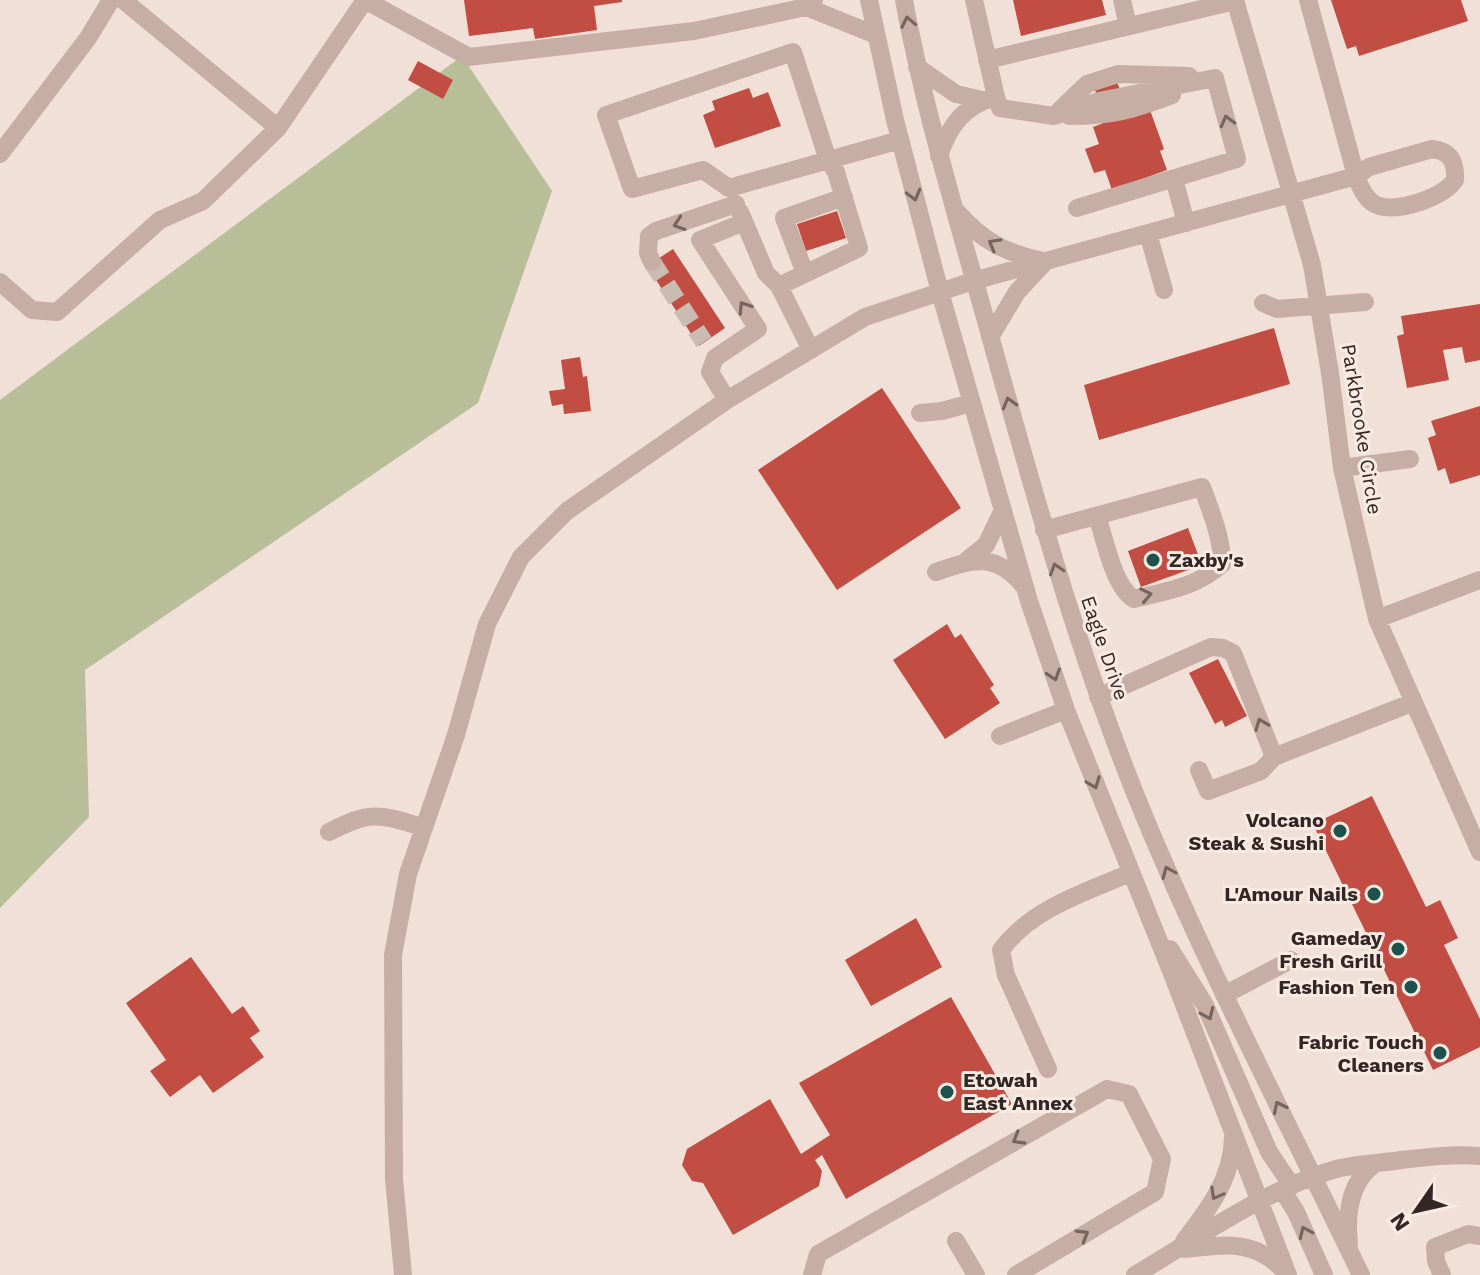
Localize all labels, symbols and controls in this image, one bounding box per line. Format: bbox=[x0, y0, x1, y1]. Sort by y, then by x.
one-way arrow bbox=[900, 16, 917, 30]
one-way arrow bbox=[1220, 115, 1236, 129]
one-way arrow bbox=[905, 188, 922, 201]
one-way arrow bbox=[673, 214, 687, 230]
one-way arrow bbox=[988, 238, 1003, 254]
one-way arrow bbox=[739, 301, 754, 316]
street label: Parkbrooke Circle bbox=[1337, 342, 1387, 516]
one-way arrow bbox=[1002, 397, 1018, 411]
place label: Zaxby's bbox=[1169, 548, 1244, 572]
marker: Zaxby's bbox=[1144, 551, 1162, 569]
one-way arrow bbox=[1049, 563, 1065, 577]
one-way arrow bbox=[1140, 588, 1153, 605]
street label: Eagle Drive bbox=[1076, 593, 1134, 703]
one-way arrow bbox=[1045, 667, 1061, 681]
one-way arrow bbox=[1254, 718, 1271, 732]
one-way arrow bbox=[1084, 775, 1101, 789]
place label: Volcano Steak & Sushi bbox=[1189, 808, 1324, 855]
marker: Volcano Steak & Sushi bbox=[1331, 822, 1349, 840]
one-way arrow bbox=[1161, 866, 1178, 880]
place label: L'Amour Nails bbox=[1224, 882, 1358, 906]
marker: L'Amour Nails bbox=[1365, 885, 1383, 903]
place label: Gameday Fresh Grill bbox=[1279, 926, 1383, 973]
marker: Gameday Fresh Grill bbox=[1389, 940, 1407, 958]
place label: Fashion Ten bbox=[1278, 975, 1395, 999]
marker: Fashion Ten bbox=[1402, 978, 1420, 996]
one-way arrow bbox=[1199, 1005, 1215, 1020]
place label: Fabric Touch Cleaners bbox=[1298, 1030, 1424, 1077]
marker: Fabric Touch Cleaners bbox=[1431, 1044, 1449, 1062]
place label: Etowah East Annex bbox=[963, 1068, 1073, 1115]
marker: Etowah East Annex bbox=[938, 1083, 956, 1101]
one-way arrow bbox=[1273, 1100, 1289, 1115]
one-way arrow bbox=[1012, 1129, 1027, 1145]
north arrow bbox=[1376, 1171, 1456, 1251]
one-way arrow bbox=[1211, 1186, 1226, 1200]
text: N bbox=[1385, 1208, 1415, 1236]
one-way arrow bbox=[1299, 1226, 1315, 1240]
one-way arrow bbox=[1074, 1229, 1089, 1245]

